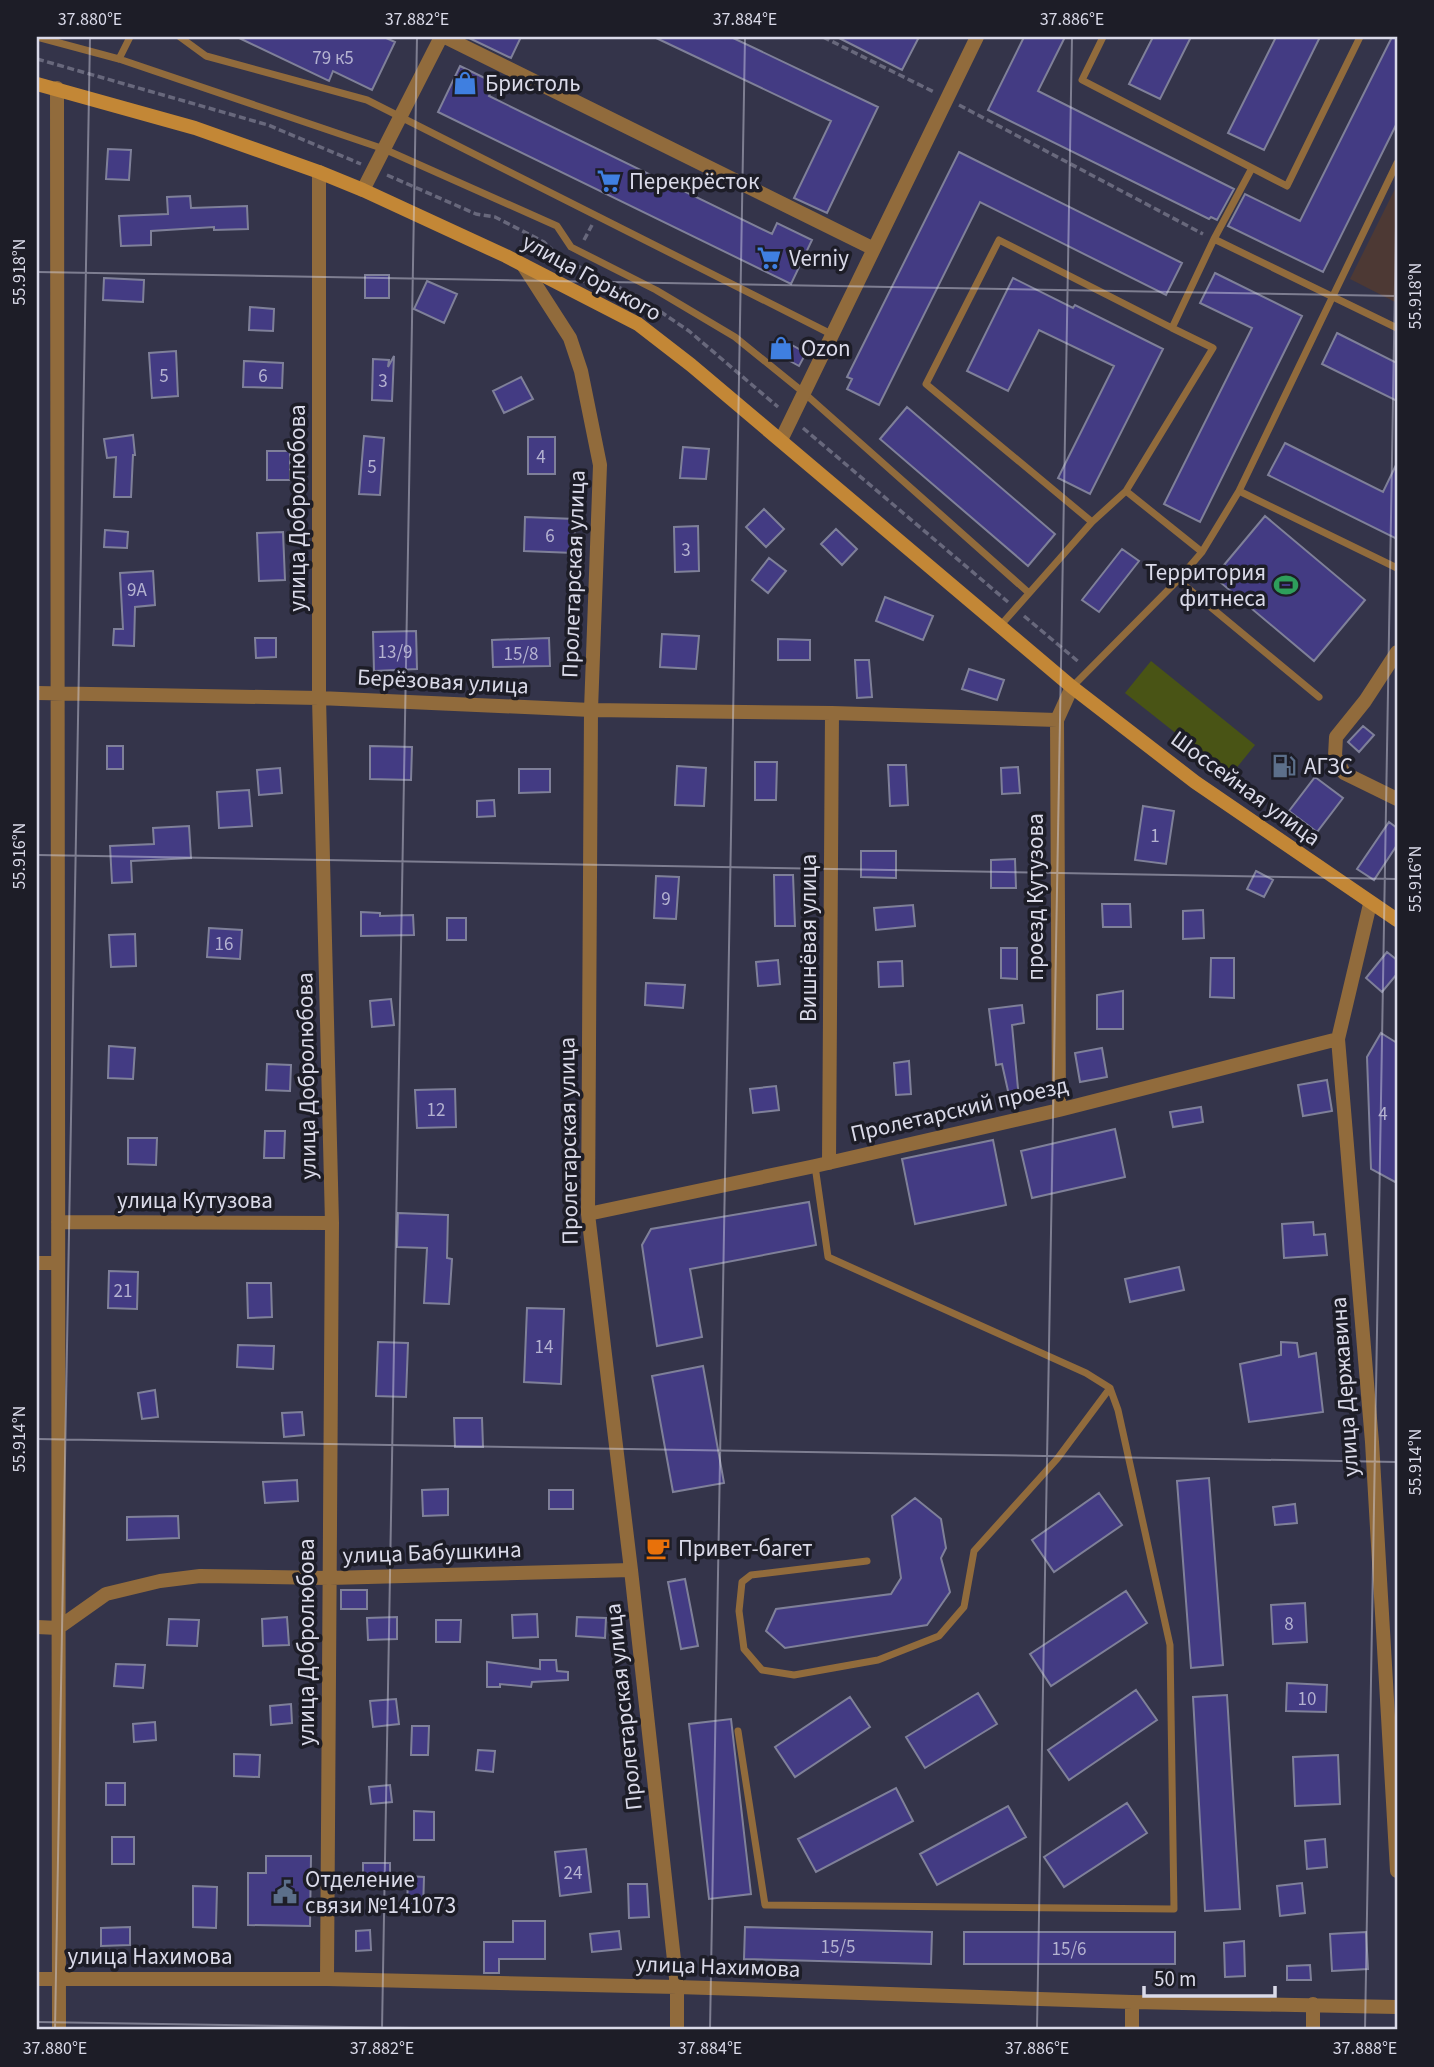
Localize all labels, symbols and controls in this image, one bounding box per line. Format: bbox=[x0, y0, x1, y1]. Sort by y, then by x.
text: 37.880°E bbox=[58, 7, 122, 32]
text: 37.882°E bbox=[385, 7, 449, 32]
text: 37.884°E bbox=[713, 7, 777, 32]
text: 37.886°E bbox=[1040, 7, 1104, 32]
house number: 79 к5 bbox=[312, 45, 354, 72]
place label: Бристоль bbox=[485, 67, 581, 100]
shop icon: Бристоль bbox=[451, 69, 479, 97]
place label: Перекрёсток bbox=[629, 165, 760, 198]
supermarket icon: Перекрёсток bbox=[595, 167, 623, 195]
street label: улица Горького bbox=[516, 225, 667, 329]
text: 55.918°N bbox=[7, 239, 32, 305]
place label: Verniy bbox=[789, 242, 849, 275]
supermarket icon: Verniy bbox=[755, 244, 783, 272]
text: 55.918°N bbox=[1403, 263, 1428, 329]
place label: Ozon bbox=[801, 332, 851, 365]
shop icon: Ozon bbox=[767, 334, 795, 362]
house number: 5 bbox=[159, 363, 169, 390]
house number: 6 bbox=[258, 363, 268, 390]
house number: 3 bbox=[378, 368, 388, 395]
street label: улица Добролюбова bbox=[281, 404, 314, 612]
house number: 4 bbox=[536, 444, 546, 471]
house number: 5 bbox=[367, 454, 377, 481]
street label: Пролетарская улица bbox=[553, 470, 594, 678]
house number: 6 bbox=[545, 523, 555, 550]
house number: 3 bbox=[681, 537, 691, 564]
place label: Территория фитнеса bbox=[1145, 556, 1266, 615]
sports icon: Территория фитнеса bbox=[1272, 571, 1300, 599]
house number: 9А bbox=[127, 577, 148, 604]
house number: 13/9 bbox=[378, 639, 412, 666]
house number: 15/8 bbox=[504, 641, 538, 668]
street label: Берёзовая улица bbox=[356, 661, 530, 702]
street label: Шоссейная улица bbox=[1164, 723, 1328, 854]
place label: АГЗС bbox=[1304, 750, 1353, 783]
fuel station icon: АГЗС bbox=[1270, 752, 1298, 780]
street label: проезд Кутузова bbox=[1019, 813, 1052, 981]
text: 55.916°N bbox=[7, 823, 32, 889]
house number: 1 bbox=[1150, 823, 1160, 850]
text: 55.916°N bbox=[1403, 846, 1428, 912]
street label: Вишнёвая улица bbox=[792, 854, 825, 1022]
house number: 9 bbox=[661, 886, 671, 913]
house number: 16 bbox=[215, 931, 233, 958]
street label: улица Добролюбова bbox=[288, 972, 325, 1180]
street label: Пролетарская улица bbox=[550, 1037, 587, 1245]
street label: Пролетарский проезд bbox=[847, 1068, 1071, 1151]
house number: 12 bbox=[427, 1097, 445, 1124]
house number: 4 bbox=[1378, 1101, 1388, 1128]
street label: улица Кутузова bbox=[117, 1184, 273, 1217]
house number: 21 bbox=[114, 1278, 132, 1305]
street label: улица Державина bbox=[1322, 1296, 1367, 1478]
house number: 14 bbox=[535, 1334, 553, 1361]
text: 55.914°N bbox=[7, 1406, 32, 1472]
text: 55.914°N bbox=[1403, 1429, 1428, 1495]
place label: Привет-багет bbox=[678, 1532, 813, 1565]
street label: улица Бабушкина bbox=[342, 1533, 522, 1572]
cafe icon: Привет-багет bbox=[644, 1534, 672, 1562]
street label: улица Добролюбова bbox=[290, 1538, 323, 1746]
street label: Пролетарская улица bbox=[596, 1602, 651, 1812]
house number: 8 bbox=[1284, 1611, 1294, 1638]
house number: 10 bbox=[1298, 1686, 1316, 1713]
house number: 24 bbox=[564, 1860, 582, 1887]
place label: Отделение связи №141073 bbox=[305, 1863, 456, 1922]
public building icon: Отделение связи №141073 bbox=[271, 1878, 299, 1906]
house number: 15/5 bbox=[821, 1934, 855, 1961]
house number: 15/6 bbox=[1052, 1936, 1086, 1963]
street label: улица Нахимова bbox=[67, 1940, 233, 1973]
street label: улица Нахимова bbox=[635, 1947, 801, 1986]
scale bar bbox=[1144, 1955, 1275, 1999]
text: 50 m bbox=[1154, 1964, 1196, 1994]
text: 37.880°E bbox=[23, 2036, 87, 2061]
text: 37.882°E bbox=[350, 2036, 414, 2061]
text: 37.884°E bbox=[678, 2036, 742, 2061]
text: 37.886°E bbox=[1005, 2036, 1069, 2061]
text: 37.888°E bbox=[1333, 2036, 1397, 2061]

